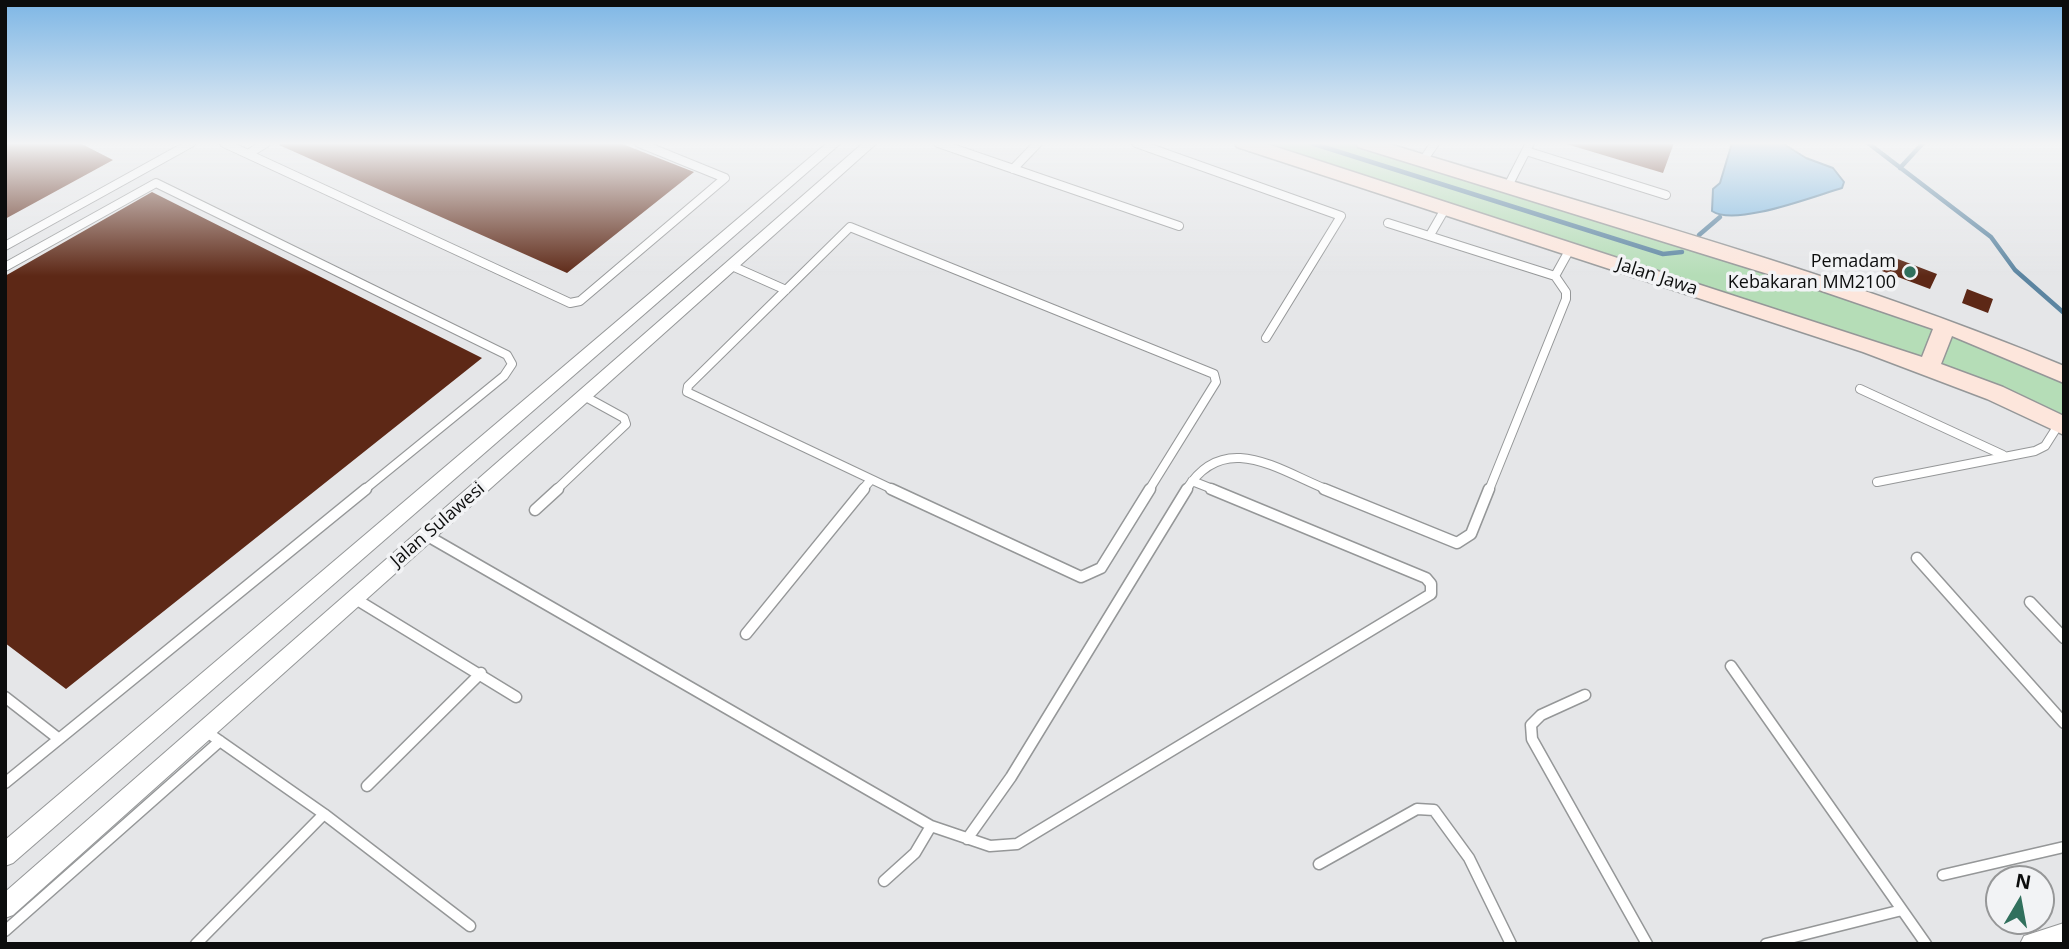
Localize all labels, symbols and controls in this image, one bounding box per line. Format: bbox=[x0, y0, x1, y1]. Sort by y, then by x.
place label: Pemadam Kebakaran MM2100 bbox=[1728, 251, 1896, 294]
street label: Jalan Jawa bbox=[1614, 254, 1700, 300]
marker: Pemadam Kebakaran MM2100 bbox=[1902, 264, 1918, 280]
street label: Jalan Sulawesi bbox=[386, 478, 490, 572]
north arrow bbox=[1985, 865, 2055, 935]
text: N bbox=[2013, 867, 2033, 895]

